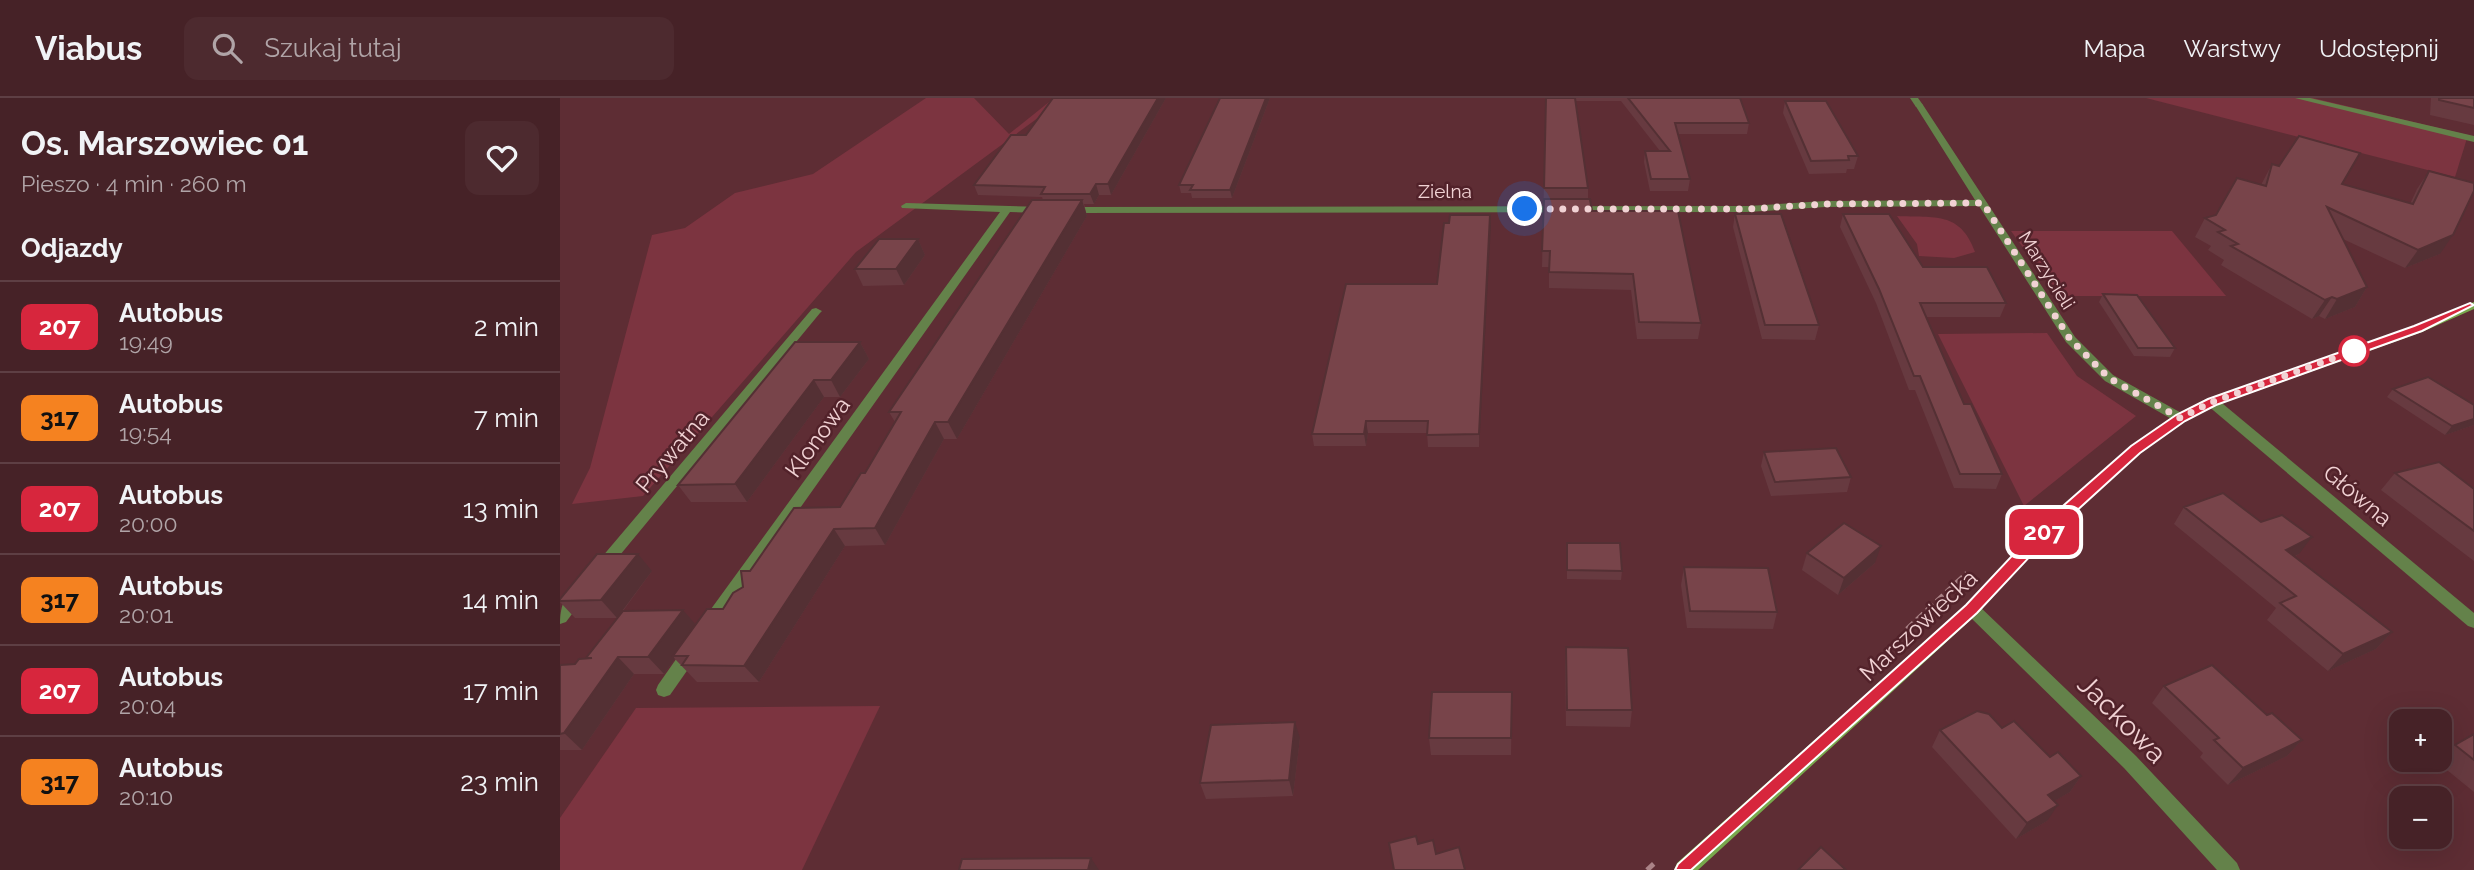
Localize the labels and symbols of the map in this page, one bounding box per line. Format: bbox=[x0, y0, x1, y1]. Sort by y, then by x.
street label: Zielna bbox=[1418, 180, 1472, 202]
your location bbox=[1507, 191, 1542, 226]
street label: Marzycieli bbox=[2014, 227, 2080, 313]
unlabelled marker bbox=[2339, 336, 2369, 366]
street label: Klonowa bbox=[779, 392, 855, 482]
street label: Prywatna bbox=[630, 404, 714, 498]
street label: Główna bbox=[2318, 459, 2398, 531]
line badge: 207 bbox=[2004, 509, 2084, 555]
street label: Marszowiecka bbox=[1854, 564, 1982, 686]
street label: Jackowa bbox=[2071, 668, 2173, 770]

